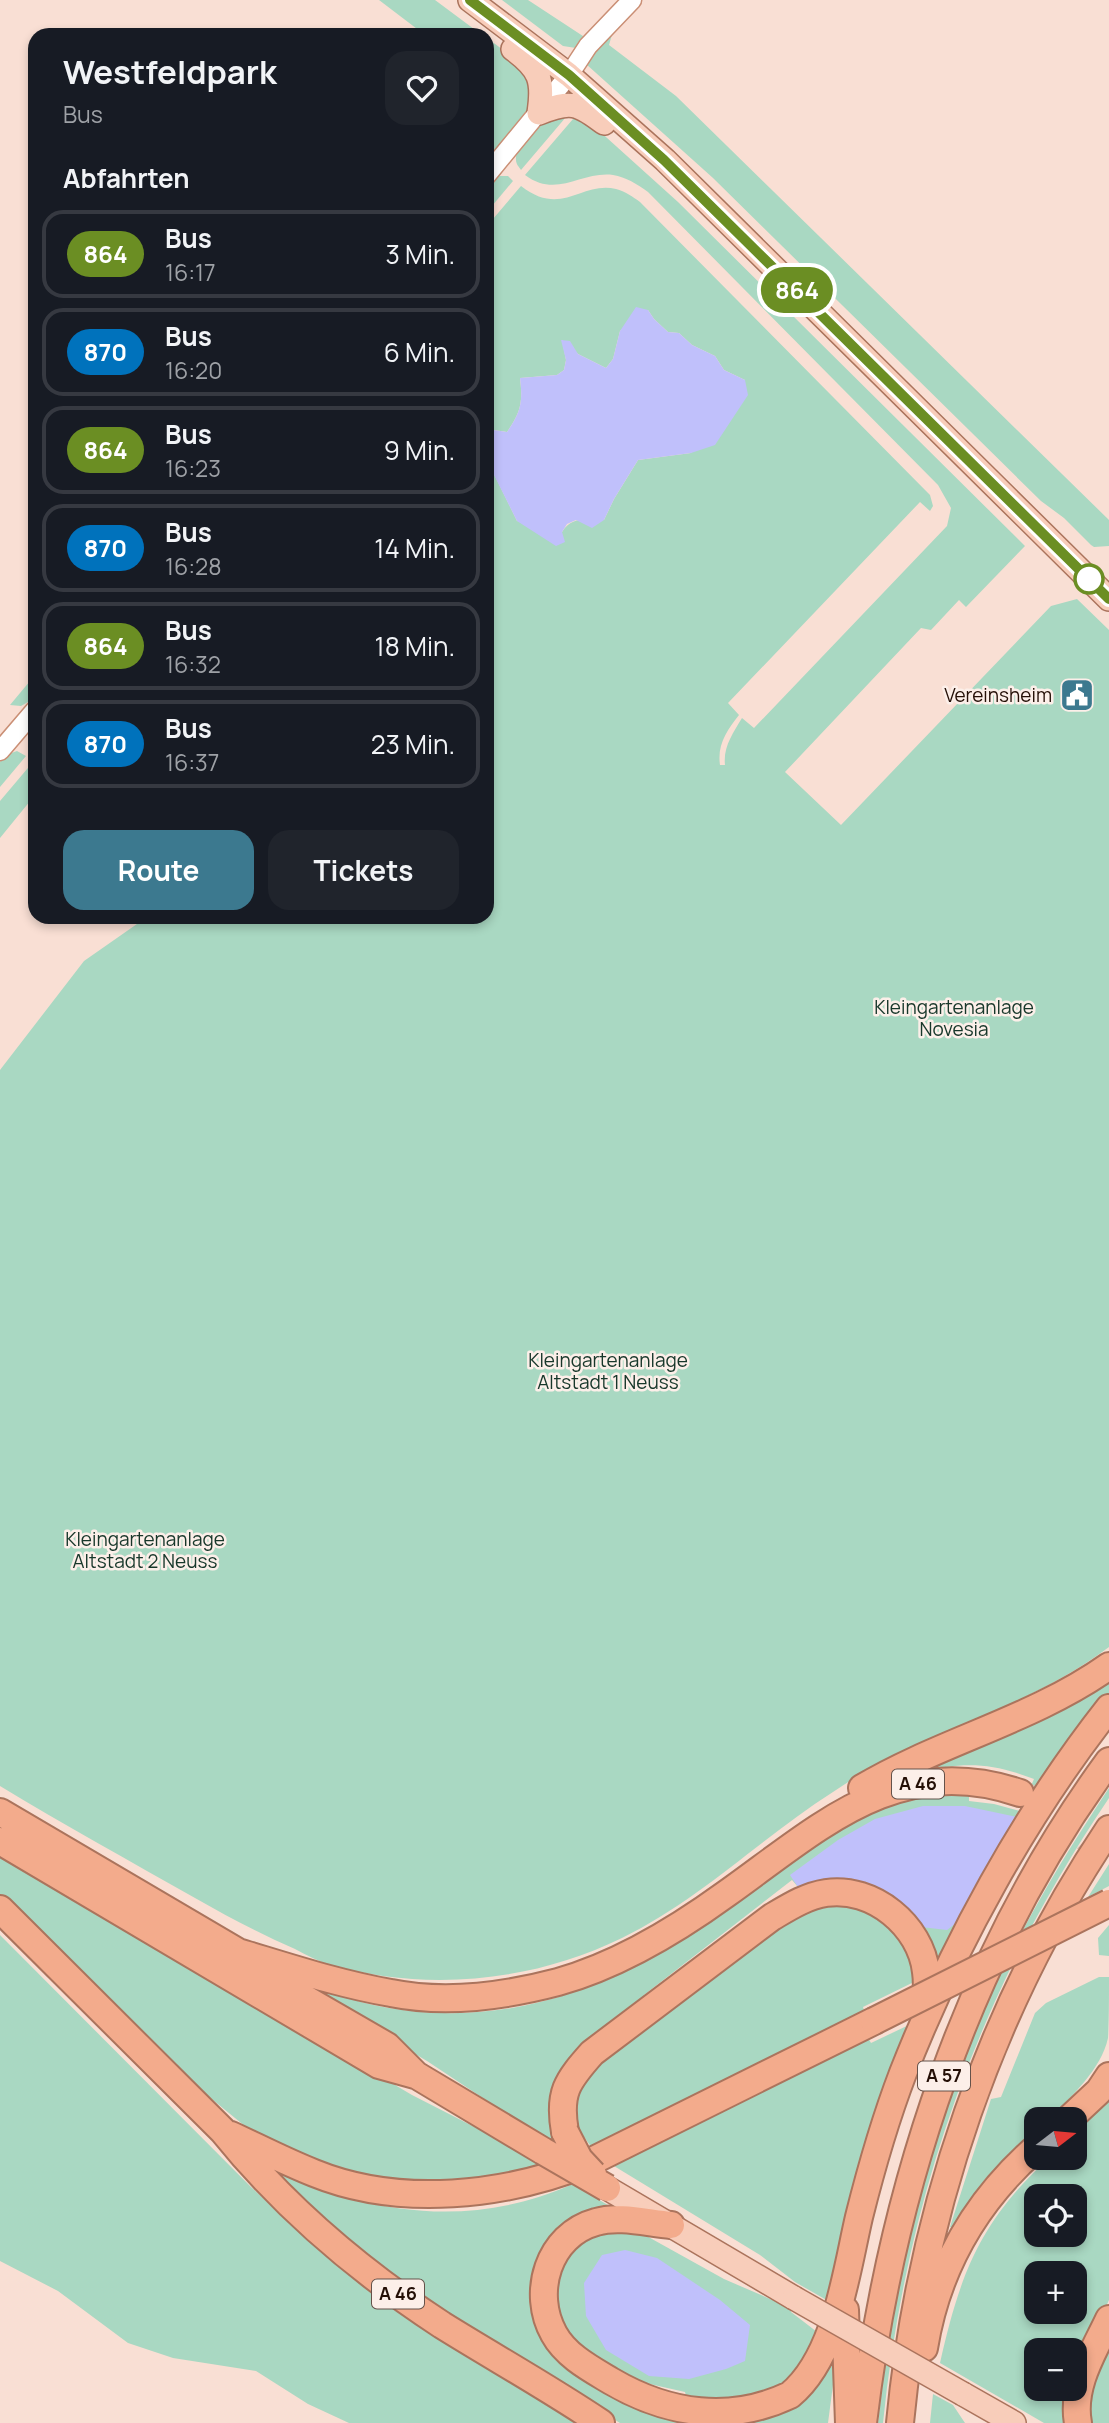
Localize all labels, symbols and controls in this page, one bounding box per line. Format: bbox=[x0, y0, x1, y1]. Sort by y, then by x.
text: Westfeldpark bbox=[63, 49, 277, 94]
button: heart bbox=[385, 51, 459, 125]
text: Bus bbox=[63, 98, 103, 130]
text: Abfahrten bbox=[63, 160, 190, 196]
text: Bus bbox=[165, 220, 212, 256]
text: 3 Min. bbox=[385, 236, 455, 272]
text: 864 bbox=[83, 237, 128, 270]
text: 16:17 bbox=[165, 256, 216, 288]
line badge: 864 bbox=[757, 267, 837, 313]
text: 864 bbox=[775, 273, 819, 306]
text: Bus bbox=[165, 318, 212, 354]
text: 6 Min. bbox=[384, 334, 455, 370]
text: 870 bbox=[84, 335, 127, 368]
text: 16:20 bbox=[165, 354, 222, 386]
text: Bus bbox=[165, 416, 212, 452]
text: 9 Min. bbox=[384, 432, 455, 468]
text: 864 bbox=[83, 433, 128, 466]
text: 16:23 bbox=[165, 452, 221, 484]
text: Bus bbox=[165, 514, 212, 550]
text: 14 Min. bbox=[374, 530, 455, 566]
text: 870 bbox=[84, 531, 127, 564]
text: 16:28 bbox=[165, 550, 222, 582]
unlabelled marker bbox=[1074, 564, 1104, 594]
text: Bus bbox=[165, 612, 212, 648]
text: 18 Min. bbox=[375, 628, 455, 664]
text: 864 bbox=[83, 629, 128, 662]
text: 16:32 bbox=[165, 648, 221, 680]
public building icon: Vereinsheim bbox=[1058, 676, 1096, 714]
place label: Vereinsheim bbox=[944, 682, 1052, 708]
text: Bus bbox=[165, 710, 212, 746]
text: 23 Min. bbox=[371, 726, 455, 762]
text: 870 bbox=[84, 727, 127, 760]
text: 16:37 bbox=[165, 746, 219, 778]
button: Route bbox=[63, 830, 254, 910]
button: Tickets bbox=[268, 830, 459, 910]
park label: Kleingartenanlage Novesia bbox=[874, 994, 1034, 1042]
park label: Kleingartenanlage Altstadt 1 Neuss bbox=[528, 1347, 688, 1395]
park label: Kleingartenanlage Altstadt 2 Neuss bbox=[65, 1526, 225, 1574]
road number: A 46 bbox=[892, 1770, 944, 1798]
road number: A 57 bbox=[918, 2062, 970, 2090]
north arrow bbox=[1024, 2107, 1087, 2170]
map controls bbox=[1024, 2107, 1087, 2401]
button: locate bbox=[1024, 2184, 1087, 2247]
button: + bbox=[1024, 2261, 1087, 2324]
road number: A 46 bbox=[372, 2280, 424, 2308]
button: − bbox=[1024, 2338, 1087, 2401]

